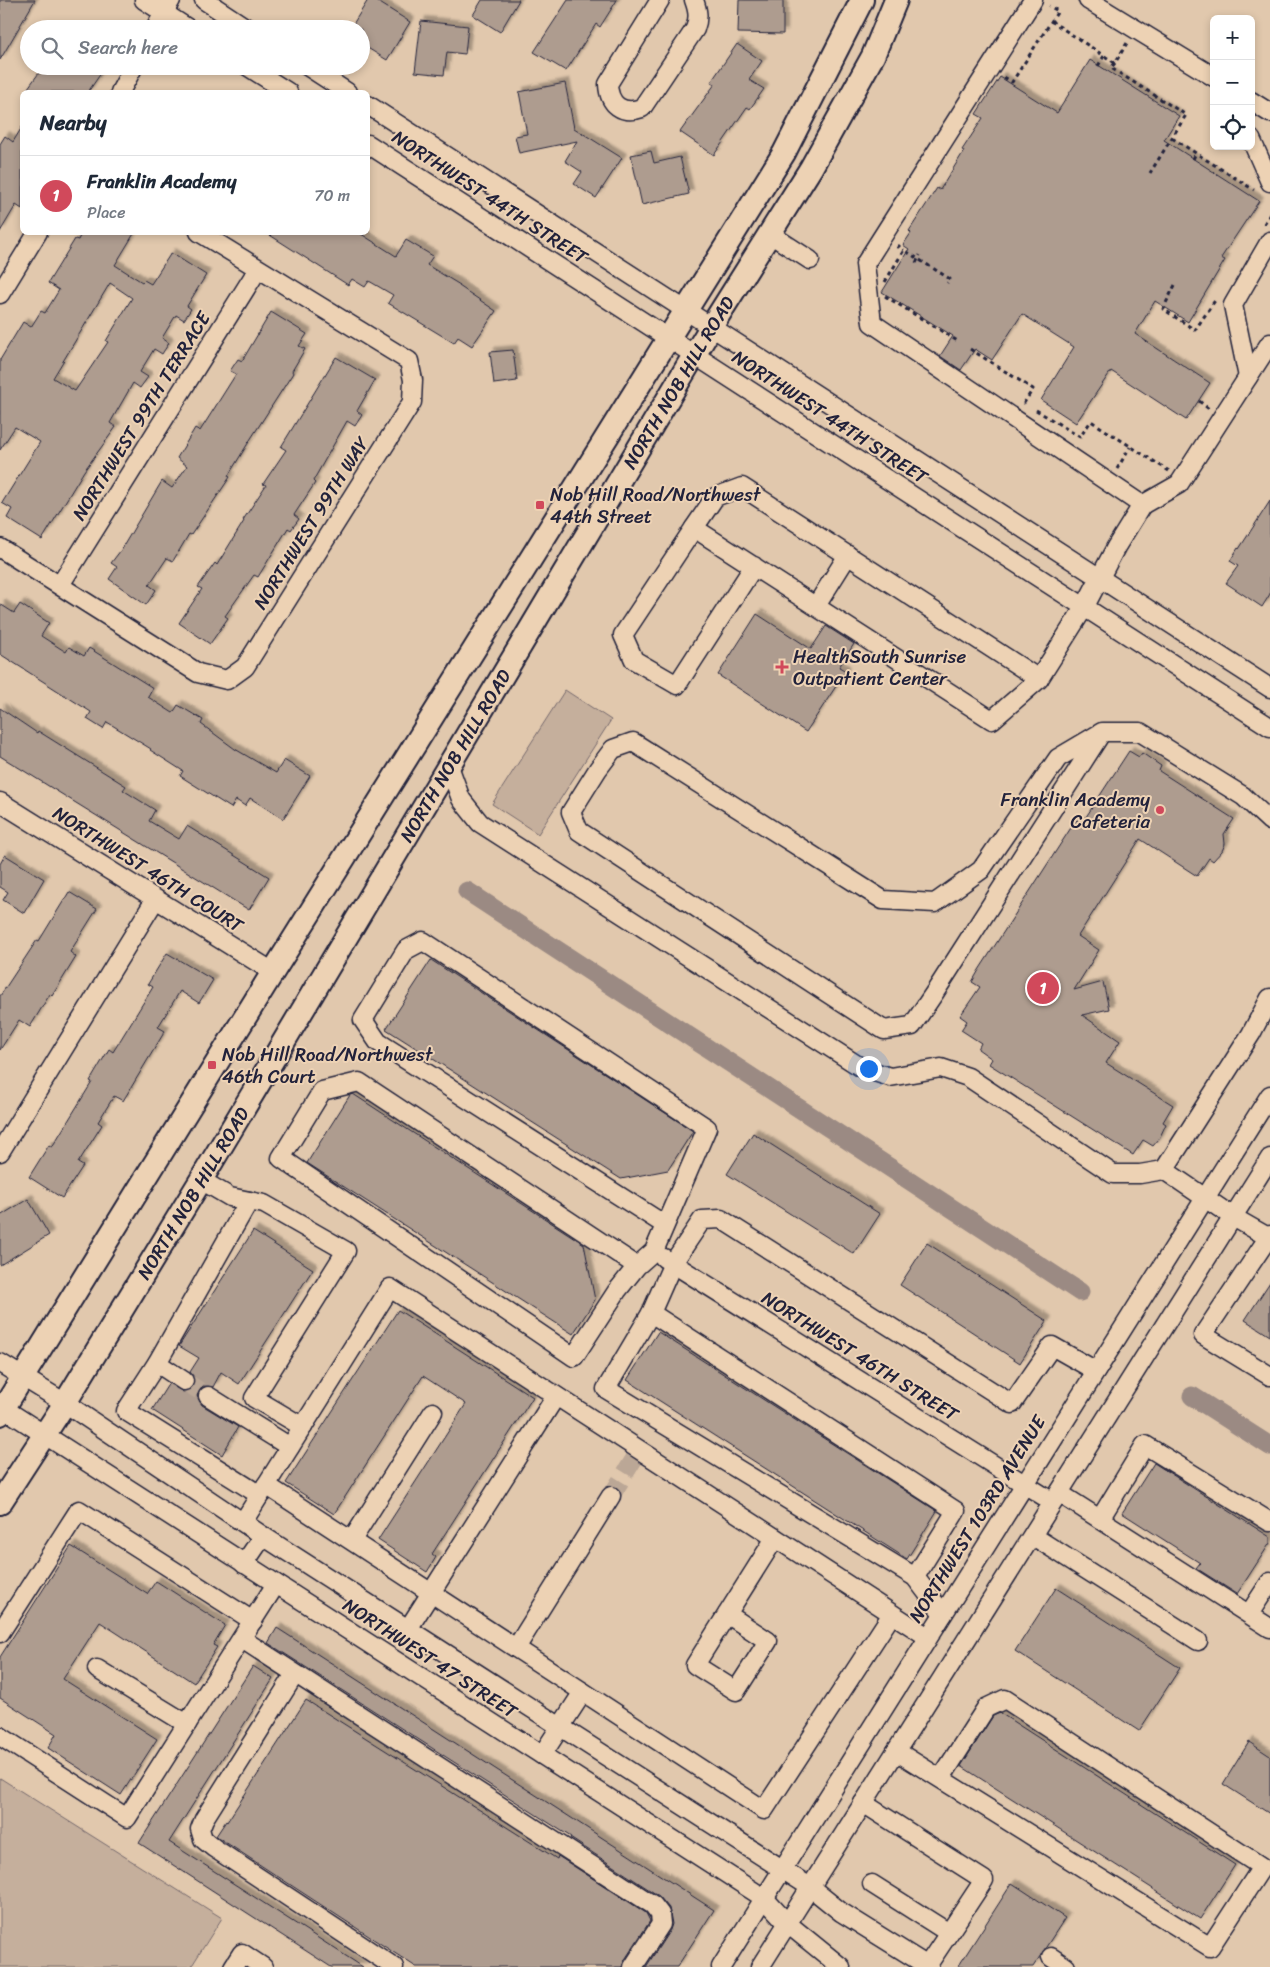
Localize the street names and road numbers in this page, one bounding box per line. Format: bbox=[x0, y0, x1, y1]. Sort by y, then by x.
street label: NORTHWEST 44TH STREET bbox=[385, 121, 596, 274]
street label: NORTH NOB HILL ROAD bbox=[613, 289, 744, 475]
street label: NORTHWEST 99TH TERRACE bbox=[63, 304, 220, 527]
street label: NORTHWEST 44TH STREET bbox=[725, 341, 936, 494]
street label: NORTHWEST 99TH WAY bbox=[244, 429, 378, 616]
street label: NORTH NOB HILL ROAD bbox=[390, 662, 520, 849]
street label: NORTHWEST 46TH COURT bbox=[46, 797, 251, 942]
street label: NORTH NOB HILL ROAD bbox=[128, 1100, 258, 1286]
street label: NORTHWEST 46TH STREET bbox=[755, 1282, 966, 1431]
street label: NORTHWEST 103RD AVENUE bbox=[900, 1407, 1055, 1629]
street label: NORTHWEST 47 STREET bbox=[336, 1589, 525, 1728]

